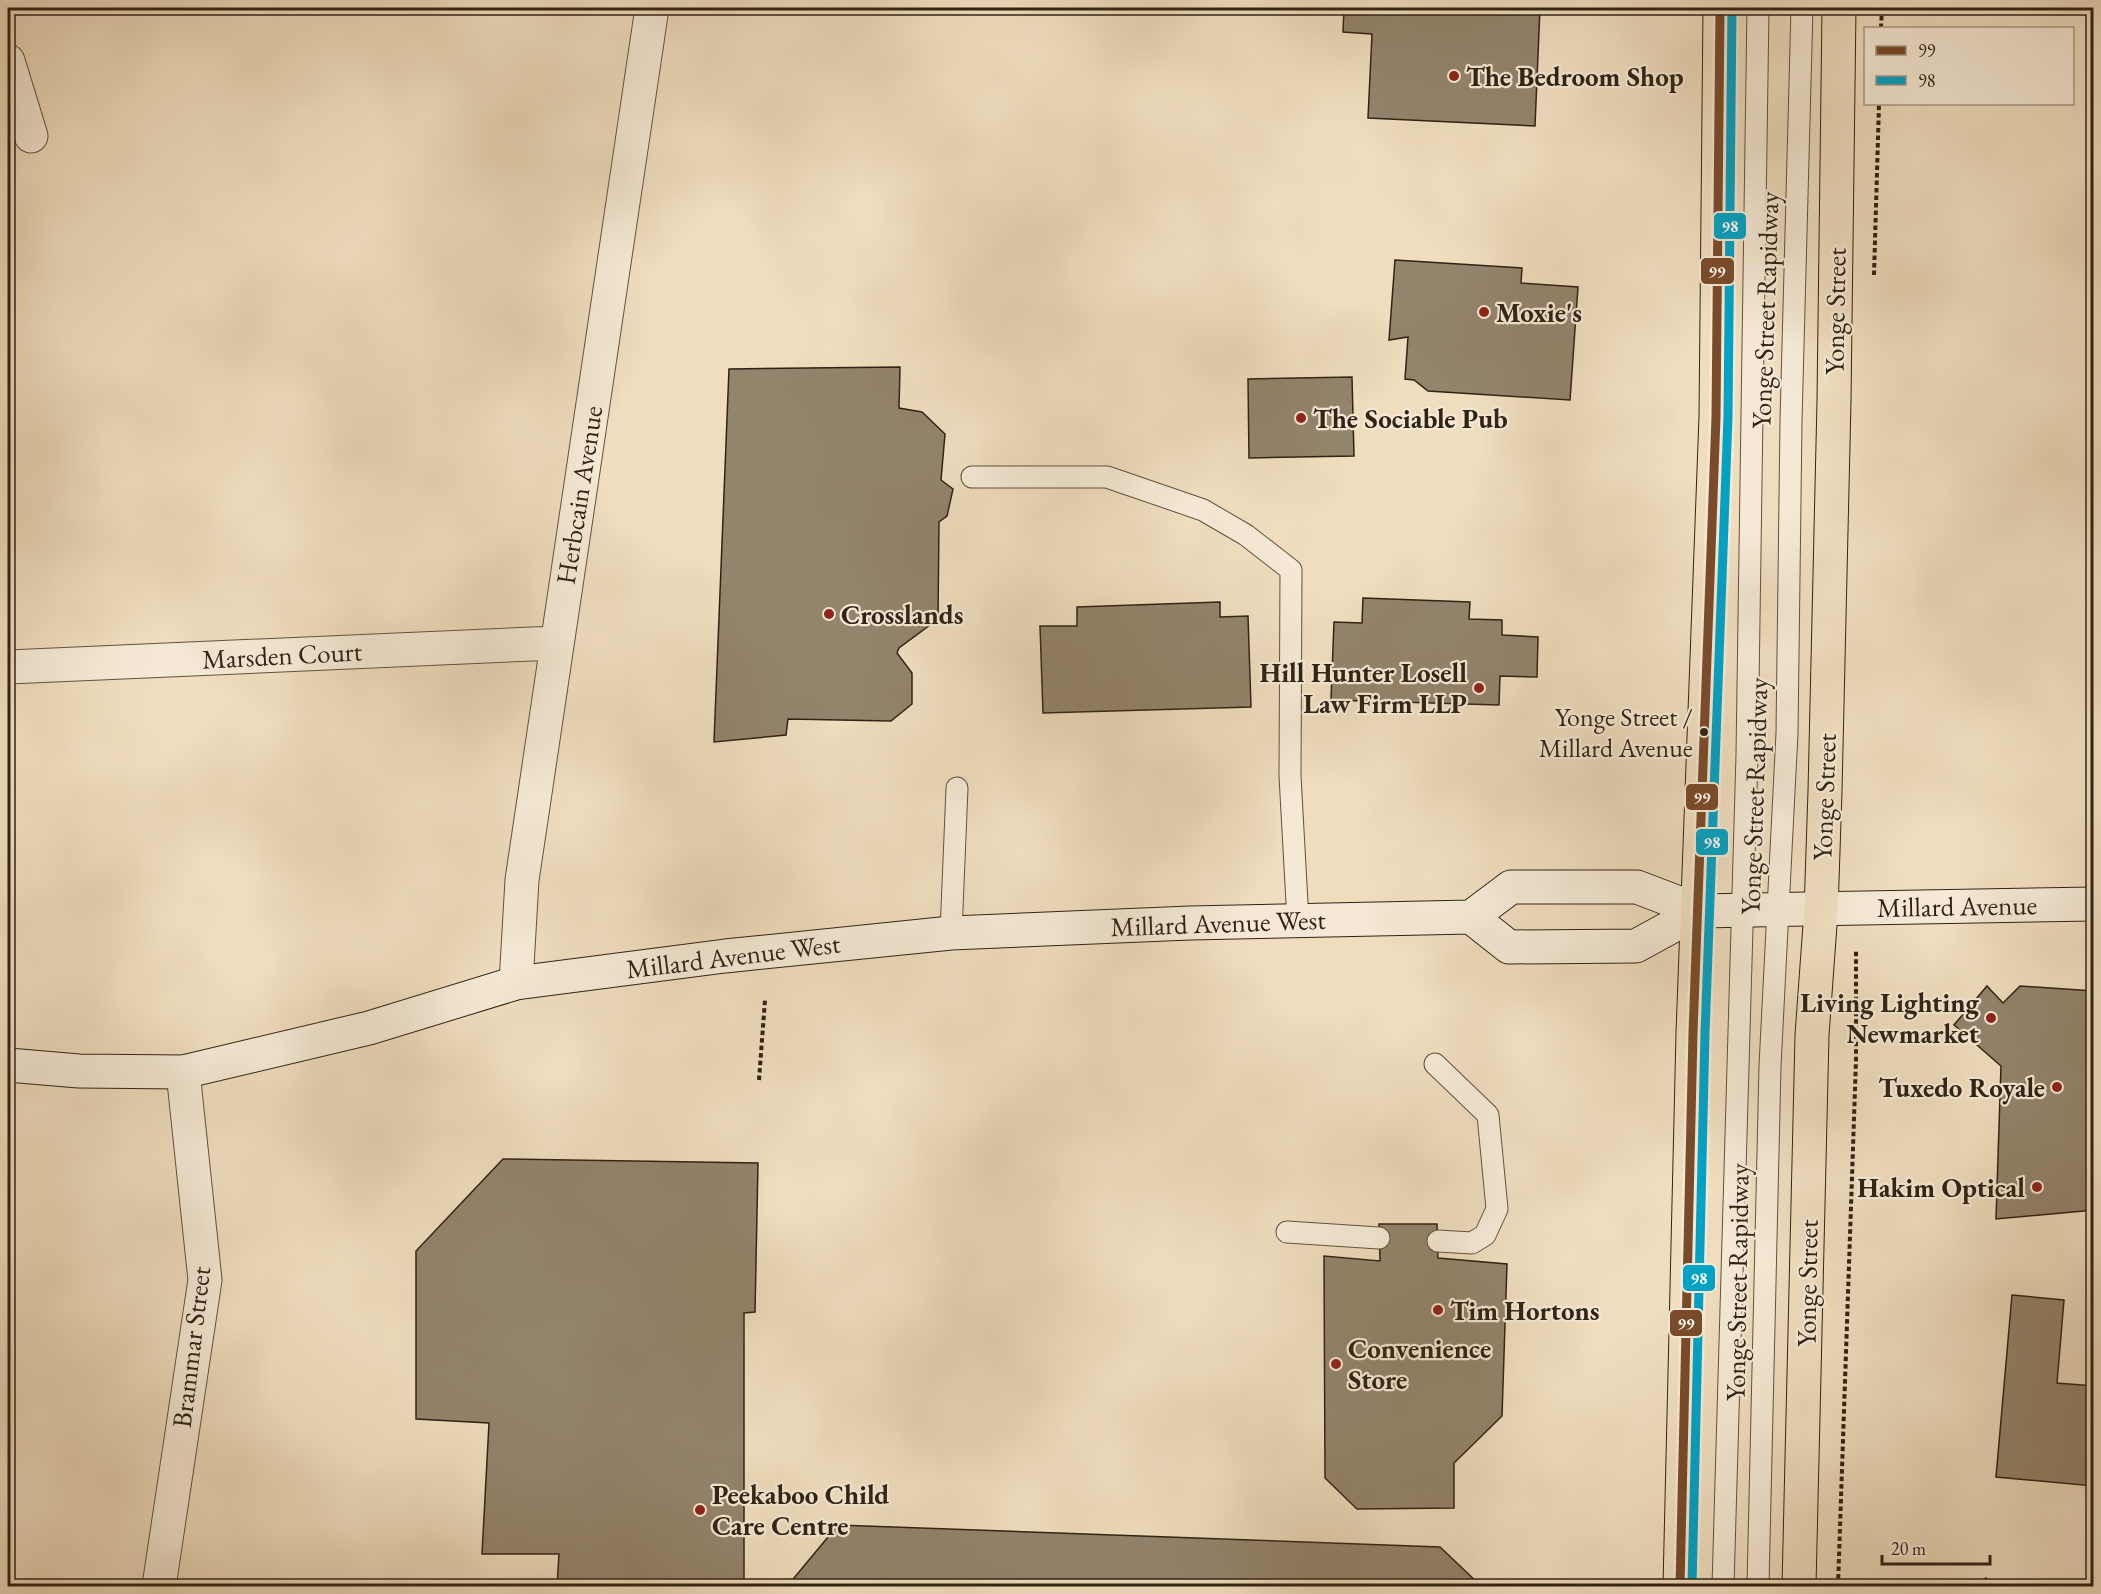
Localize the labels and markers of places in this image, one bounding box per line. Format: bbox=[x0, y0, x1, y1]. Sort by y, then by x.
place label: The Bedroom Shop bbox=[1466, 59, 1684, 94]
marker: The Bedroom Shop bbox=[1447, 69, 1461, 83]
place label: Moxie's bbox=[1496, 295, 1582, 330]
marker: Moxie's bbox=[1477, 305, 1491, 319]
place label: The Sociable Pub bbox=[1313, 401, 1508, 436]
marker: The Sociable Pub bbox=[1294, 411, 1308, 425]
place label: Crosslands bbox=[841, 597, 963, 632]
marker: Crosslands bbox=[822, 607, 836, 621]
place label: Hill Hunter Losell Law Firm LLP bbox=[1260, 655, 1467, 721]
marker: Hill Hunter Losell Law Firm LLP bbox=[1472, 681, 1486, 695]
place label: Yonge Street / Millard Avenue bbox=[1539, 700, 1693, 765]
marker: Yonge Street / Millard Avenue bbox=[1698, 726, 1710, 738]
place label: Living Lighting Newmarket bbox=[1800, 985, 1979, 1051]
marker: Living Lighting Newmarket bbox=[1984, 1011, 1998, 1025]
place label: Tuxedo Royale bbox=[1878, 1070, 2045, 1105]
marker: Tuxedo Royale bbox=[2050, 1080, 2064, 1094]
place label: Hakim Optical bbox=[1857, 1170, 2025, 1205]
marker: Hakim Optical bbox=[2030, 1180, 2044, 1194]
place label: Tim Hortons bbox=[1450, 1293, 1599, 1328]
marker: Tim Hortons bbox=[1431, 1303, 1445, 1317]
place label: Convenience Store bbox=[1348, 1331, 1491, 1397]
marker: Convenience Store bbox=[1329, 1357, 1343, 1371]
place label: Peekaboo Child Care Centre bbox=[712, 1477, 889, 1543]
marker: Peekaboo Child Care Centre bbox=[693, 1503, 707, 1517]

